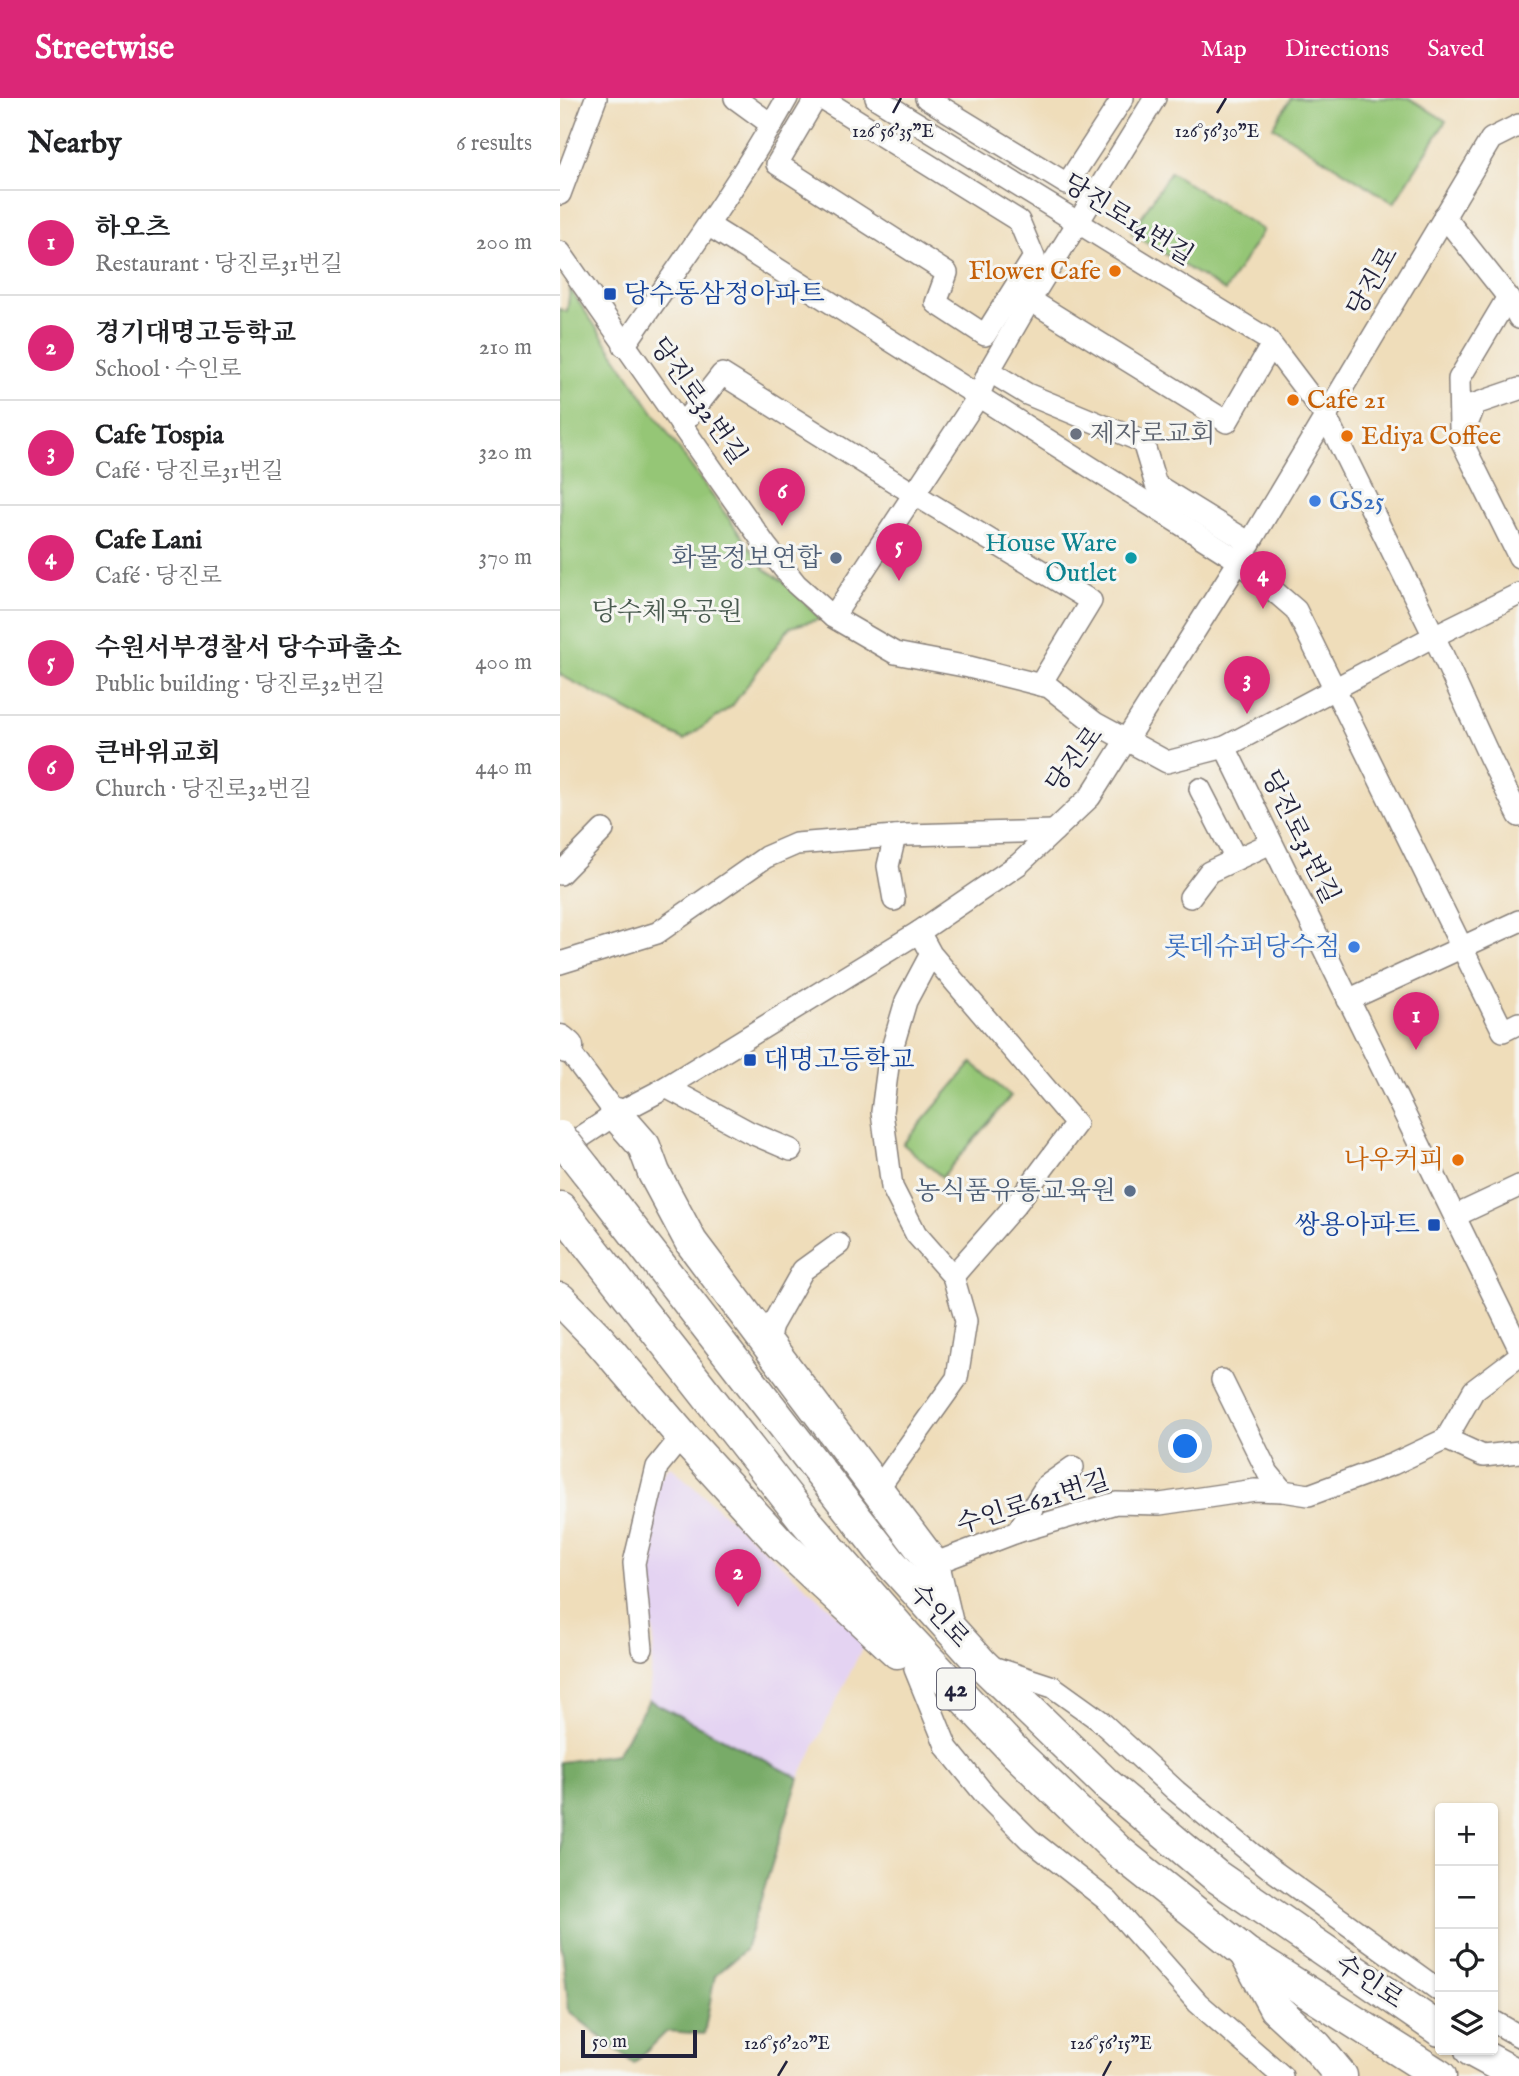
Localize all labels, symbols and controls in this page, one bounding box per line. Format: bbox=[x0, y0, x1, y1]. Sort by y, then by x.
text: Streetwise bbox=[35, 28, 174, 70]
text: Map bbox=[1201, 34, 1247, 65]
text: Directions bbox=[1285, 34, 1389, 65]
text: Saved bbox=[1427, 34, 1484, 65]
text: 126°56'35"E bbox=[852, 121, 934, 144]
text: 126°56'30"E bbox=[1175, 121, 1259, 144]
text: Nearby bbox=[28, 125, 121, 163]
text: 6 results bbox=[456, 129, 532, 158]
street label: 당진로14번길 bbox=[1056, 167, 1200, 273]
text: 하오츠 bbox=[95, 212, 170, 245]
text: 1 bbox=[47, 228, 55, 257]
text: 200 m bbox=[476, 228, 532, 257]
street label: 당진로 bbox=[1340, 241, 1406, 323]
text: Restaurant · 당진로31번길 bbox=[95, 250, 343, 279]
place label: Flower Cafe bbox=[969, 255, 1101, 288]
marker: Flower Cafe bbox=[1107, 263, 1123, 279]
place label: 당수동삼정아파트 bbox=[624, 278, 825, 311]
marker: 당수동삼정아파트 bbox=[602, 286, 618, 302]
text: 경기대명고등학교 bbox=[95, 317, 296, 350]
street label: 당진로32번길 bbox=[642, 331, 754, 471]
text: 2 bbox=[46, 333, 56, 362]
text: 210 m bbox=[479, 333, 532, 362]
text: School · 수인로 bbox=[95, 355, 242, 384]
place label: Cafe 21 bbox=[1307, 384, 1386, 417]
marker: Cafe 21 bbox=[1285, 392, 1301, 408]
place label: 제자로교회 bbox=[1090, 418, 1216, 451]
text: Cafe Tospia bbox=[95, 419, 224, 452]
place label: Ediya Coffee bbox=[1361, 420, 1501, 453]
marker: 제자로교회 bbox=[1068, 426, 1084, 442]
marker: Ediya Coffee bbox=[1339, 428, 1355, 444]
text: 3 bbox=[47, 438, 55, 467]
text: 320 m bbox=[479, 438, 532, 467]
text: Café · 당진로31번길 bbox=[95, 457, 284, 486]
pin: 6 bbox=[759, 468, 805, 526]
place label: GS25 bbox=[1329, 485, 1385, 518]
marker: GS25 bbox=[1307, 493, 1323, 509]
pin: 5 bbox=[876, 523, 922, 581]
text: Cafe Lani bbox=[95, 524, 202, 557]
place label: House Ware Outlet bbox=[985, 527, 1117, 590]
place label: 화물정보연합 bbox=[671, 542, 822, 575]
text: 4 bbox=[45, 543, 57, 572]
text: 370 m bbox=[479, 543, 532, 572]
marker: 화물정보연합 bbox=[828, 550, 844, 566]
marker: House Ware Outlet bbox=[1123, 550, 1139, 566]
pin: 4 bbox=[1240, 551, 1286, 609]
text: Café · 당진로 bbox=[95, 562, 222, 591]
park label: 당수체육공원 bbox=[592, 596, 742, 629]
text: 수원서부경찰서 당수파출소 bbox=[95, 632, 402, 665]
text: 5 bbox=[47, 648, 55, 677]
text: 400 m bbox=[475, 648, 532, 677]
pin: 3 bbox=[1224, 656, 1270, 714]
text: Public building · 당진로32번길 bbox=[95, 670, 385, 699]
street label: 당진로 bbox=[1039, 720, 1111, 800]
text: 큰바위교회 bbox=[95, 737, 221, 770]
text: 6 bbox=[46, 753, 56, 782]
text: 440 m bbox=[475, 753, 532, 782]
street label: 당진로31번길 bbox=[1253, 765, 1347, 909]
text: Church · 당진로32번길 bbox=[95, 775, 312, 804]
place label: 롯데슈퍼당수점 bbox=[1164, 931, 1340, 964]
marker: 롯데슈퍼당수점 bbox=[1346, 939, 1362, 955]
pin: 1 bbox=[1393, 992, 1439, 1050]
place label: 대명고등학교 bbox=[764, 1044, 915, 1077]
marker: 대명고등학교 bbox=[742, 1052, 758, 1068]
place label: 나우커피 bbox=[1344, 1144, 1444, 1177]
marker: 나우커피 bbox=[1450, 1152, 1466, 1168]
place label: 농식품유통교육원 bbox=[915, 1175, 1116, 1208]
marker: 농식품유통교육원 bbox=[1122, 1183, 1138, 1199]
place label: 쌍용아파트 bbox=[1294, 1209, 1420, 1242]
marker: 쌍용아파트 bbox=[1426, 1217, 1442, 1233]
your location bbox=[1168, 1429, 1202, 1463]
street label: 수인로621번길 bbox=[952, 1464, 1114, 1542]
pin: 2 bbox=[715, 1549, 761, 1607]
street label: 수인로 bbox=[902, 1577, 976, 1655]
road number: 42 bbox=[937, 1668, 975, 1709]
map controls bbox=[1435, 1803, 1498, 2055]
button: + bbox=[1435, 1803, 1498, 1866]
button: − bbox=[1435, 1866, 1498, 1929]
button: locate bbox=[1435, 1929, 1498, 1992]
street label: 수인로 bbox=[1329, 1947, 1409, 2017]
button: layers bbox=[1435, 1992, 1498, 2055]
scale bar bbox=[581, 2027, 696, 2059]
text: 50 m bbox=[592, 2030, 627, 2054]
text: 126°56'20"E bbox=[744, 2033, 830, 2056]
text: 126°56'15"E bbox=[1070, 2033, 1152, 2056]

